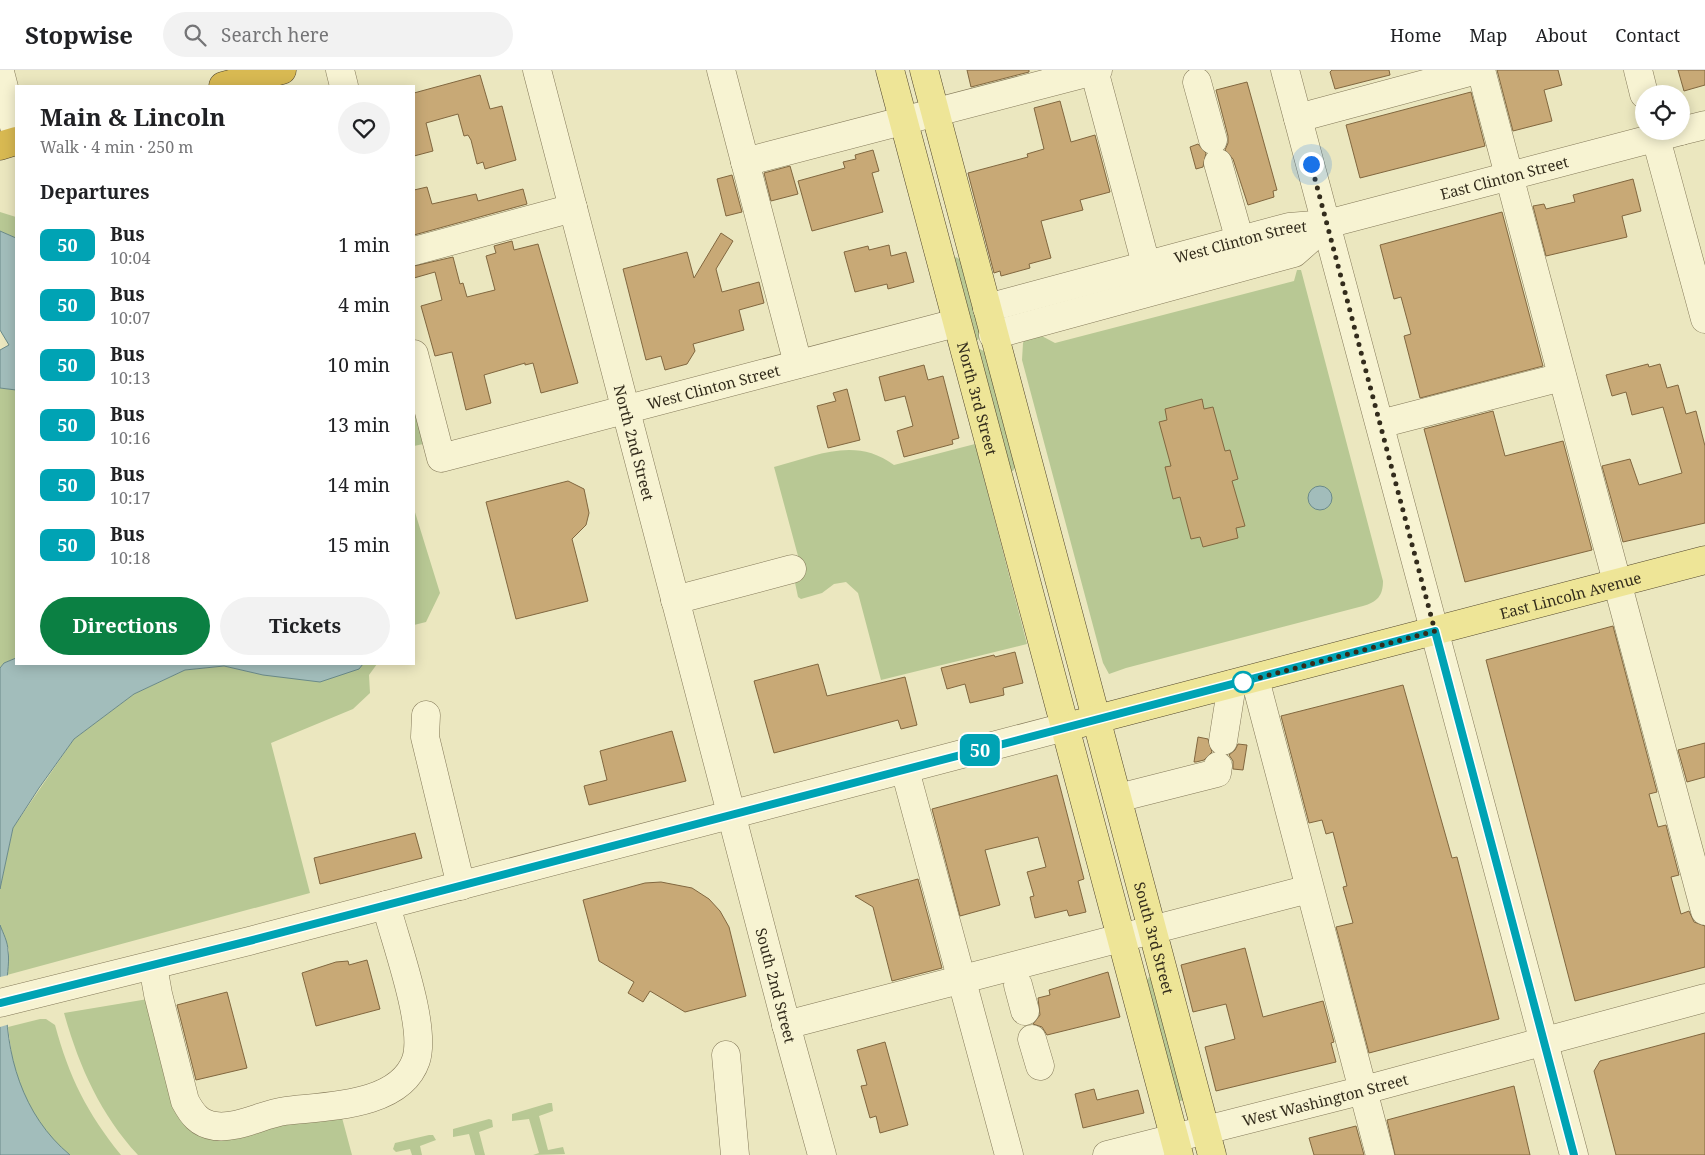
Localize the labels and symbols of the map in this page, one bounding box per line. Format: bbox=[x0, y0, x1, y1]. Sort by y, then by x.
street label: East Clinton Street bbox=[1438, 151, 1570, 204]
your location bbox=[1299, 152, 1324, 177]
street label: West Clinton Street bbox=[1172, 216, 1307, 267]
street label: North 3rd Street bbox=[953, 340, 1002, 457]
street label: West Clinton Street bbox=[645, 360, 782, 414]
street label: North 2nd Street bbox=[610, 382, 659, 503]
street label: East Lincoln Avenue bbox=[1497, 567, 1643, 623]
unlabelled marker bbox=[1232, 671, 1254, 693]
line badge: 50 bbox=[958, 734, 1002, 766]
street label: South 3rd Street bbox=[1130, 880, 1179, 996]
street label: South 2nd Street bbox=[751, 926, 801, 1045]
street label: West Washington Street bbox=[1240, 1069, 1410, 1130]

